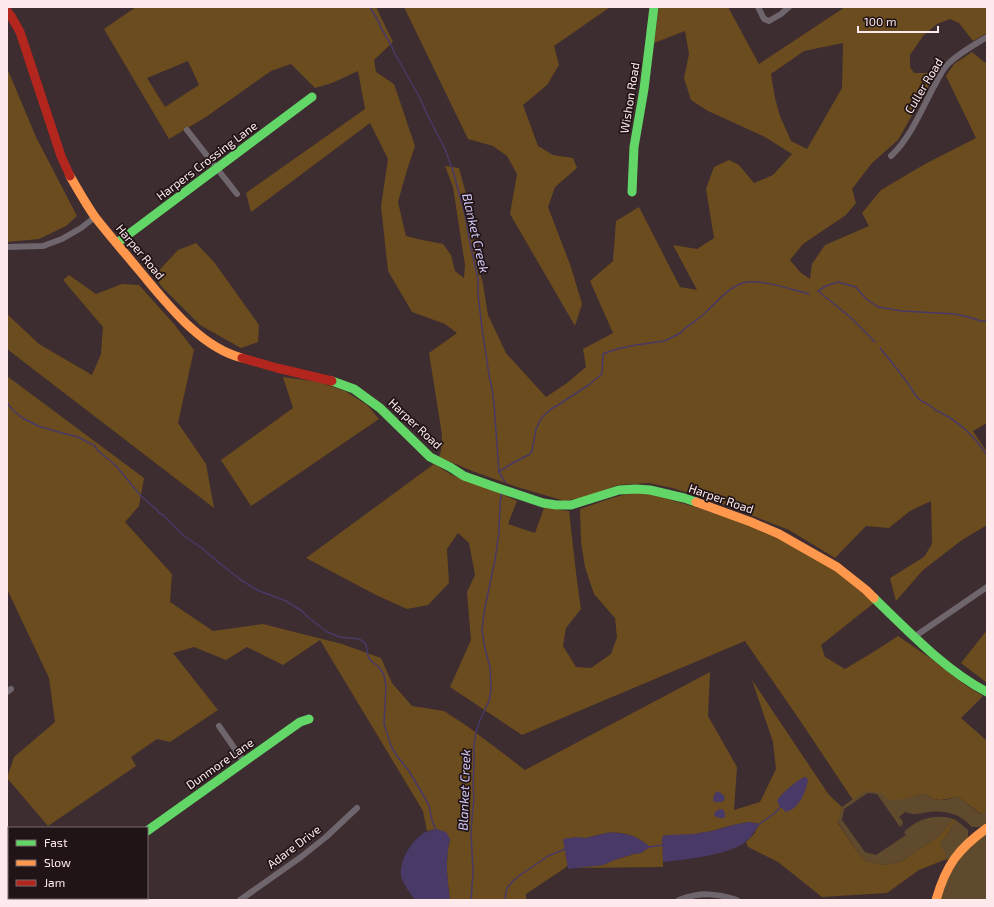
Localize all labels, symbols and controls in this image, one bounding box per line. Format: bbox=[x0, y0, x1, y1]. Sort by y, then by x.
scale bar bbox=[858, 8, 938, 34]
text: 100 m bbox=[864, 14, 896, 28]
street label: Culler Road bbox=[901, 55, 945, 116]
street label: Wishon Road bbox=[617, 61, 642, 134]
street label: Harpers Crossing Lane bbox=[153, 118, 259, 203]
water label: Blanket Creek bbox=[459, 192, 493, 275]
street label: Harper Road bbox=[114, 221, 168, 282]
street label: Harper Road bbox=[386, 395, 445, 451]
street label: Harper Road bbox=[687, 480, 756, 516]
street label: Dunmore Lane bbox=[183, 735, 256, 792]
water label: Blanket Creek bbox=[455, 749, 473, 831]
street label: Adare Drive bbox=[264, 822, 323, 871]
legend bbox=[8, 827, 148, 899]
text: Fast bbox=[44, 835, 68, 849]
text: Slow bbox=[44, 855, 71, 869]
text: Jam bbox=[44, 875, 65, 889]

